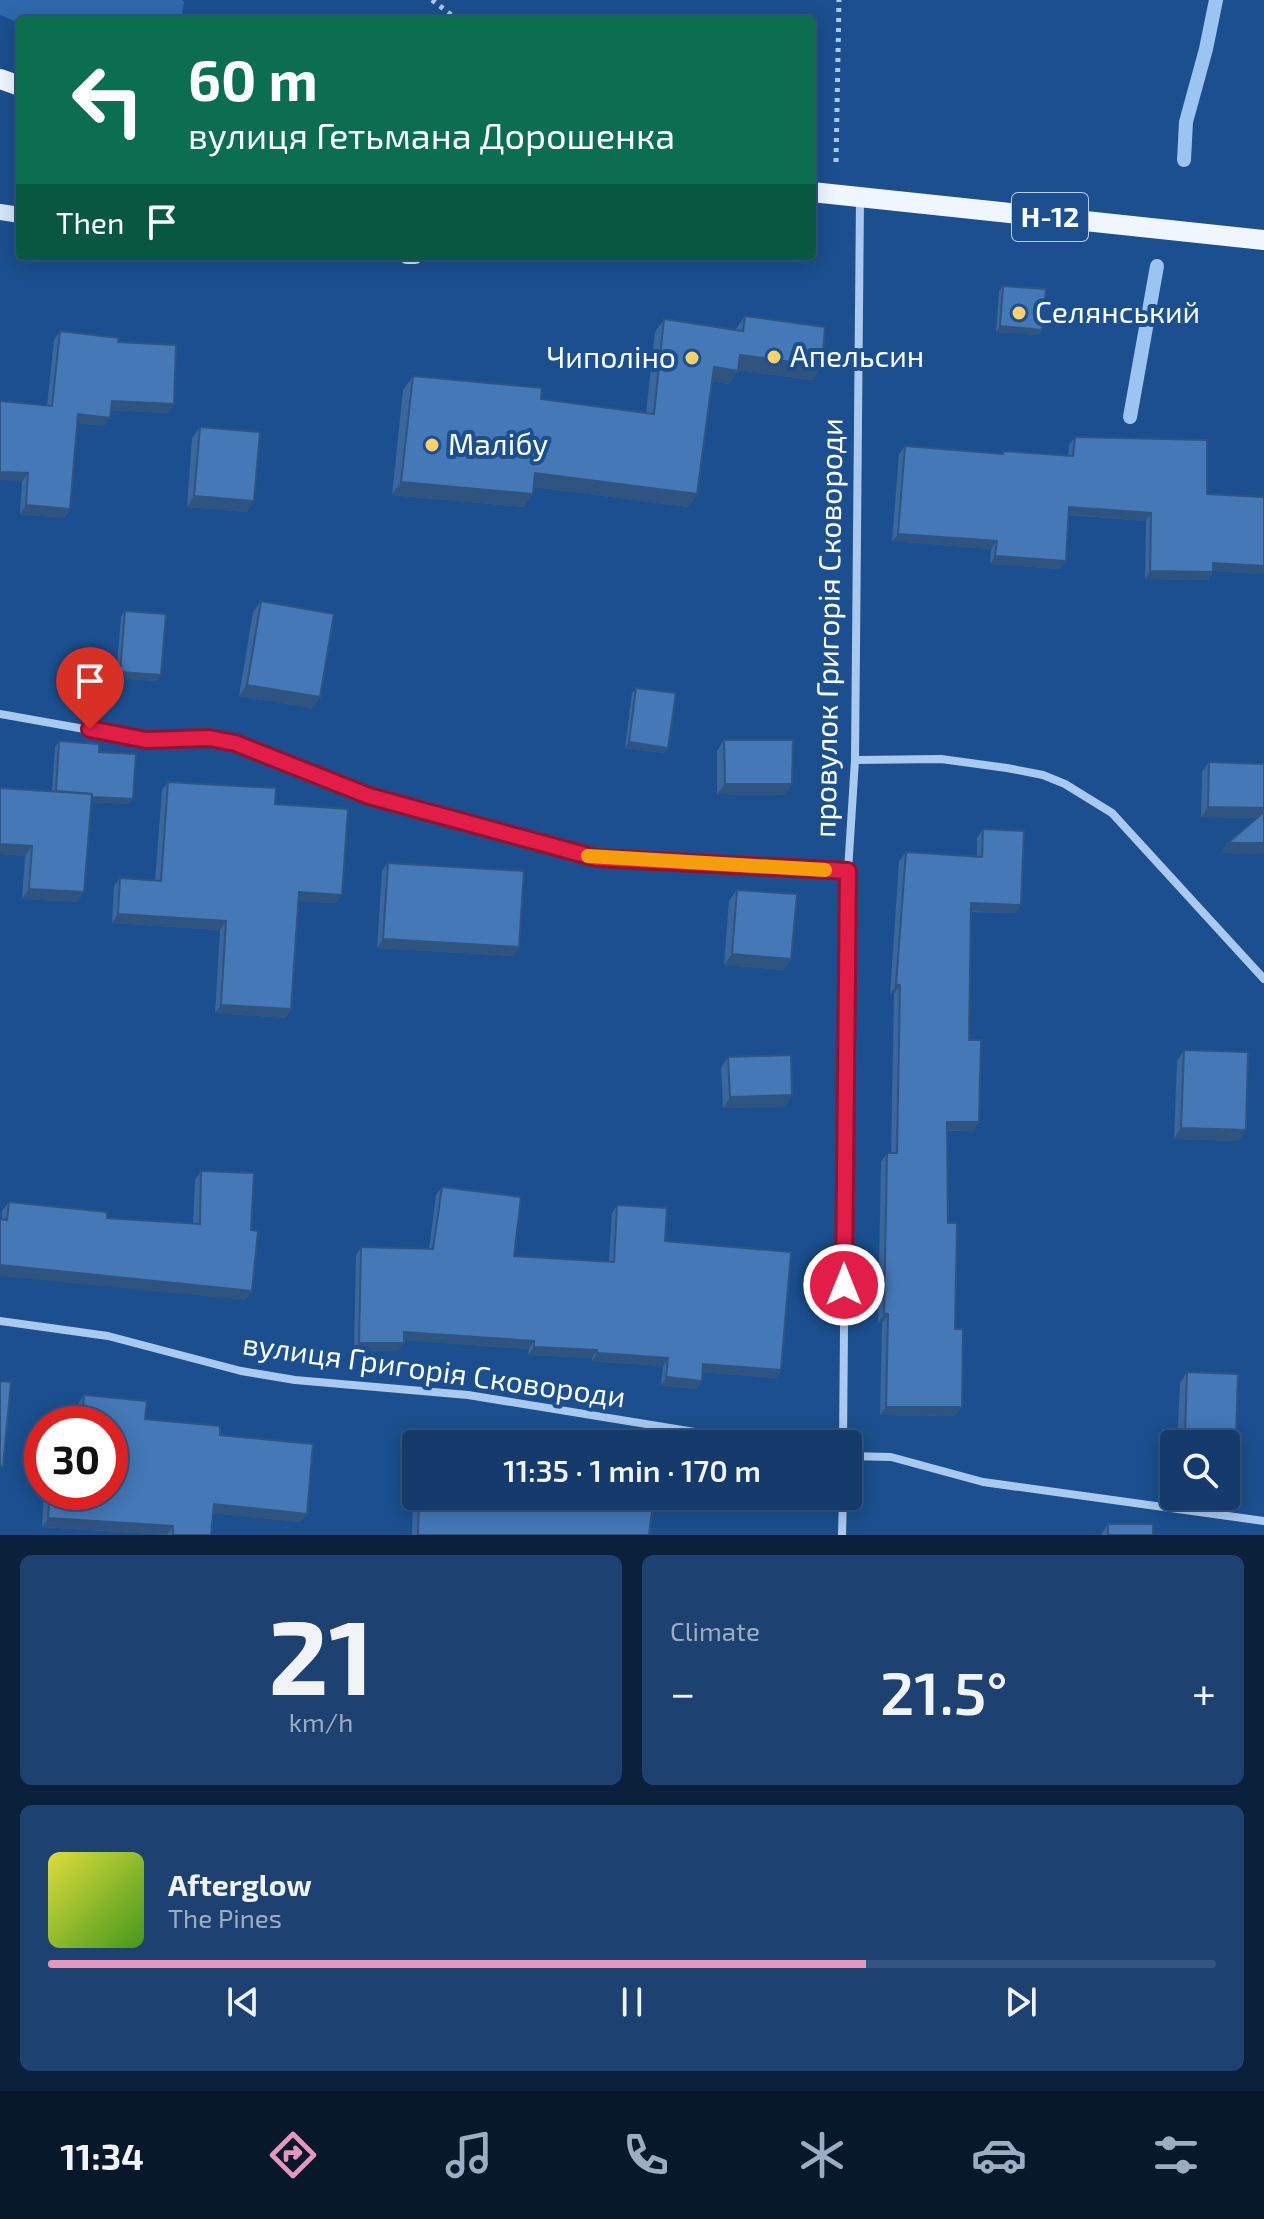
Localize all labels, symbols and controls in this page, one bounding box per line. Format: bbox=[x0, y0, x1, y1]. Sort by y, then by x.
text: 60 m bbox=[188, 45, 318, 112]
icon: left bbox=[56, 48, 160, 152]
text: вулиця Гетьмана Дорошенка bbox=[188, 113, 675, 156]
road number: Н-12 bbox=[1012, 193, 1088, 241]
icon: arrive bbox=[140, 200, 184, 244]
text: Then bbox=[56, 204, 124, 240]
place label: Селянський bbox=[1035, 293, 1200, 329]
marker: Селянський bbox=[1010, 304, 1028, 322]
place label: Апельсин bbox=[790, 337, 924, 373]
place label: Чиполіно bbox=[547, 338, 676, 374]
marker: Апельсин bbox=[765, 348, 783, 366]
marker: Чиполіно bbox=[683, 349, 701, 367]
street label: провулок Григорія Сковороди bbox=[805, 418, 850, 838]
place label: Малібу bbox=[448, 425, 548, 462]
marker: Малібу bbox=[423, 436, 441, 454]
pin bbox=[56, 647, 124, 729]
icon: arrive bbox=[68, 659, 112, 703]
position arrow bbox=[802, 1243, 886, 1327]
street label: вулиця Григорія Сковороди bbox=[240, 1324, 628, 1415]
speed limit sign: 30 bbox=[24, 1406, 128, 1510]
map controls bbox=[1160, 1430, 1240, 1510]
button: search bbox=[1160, 1430, 1240, 1510]
text: 11:35 · 1 min · 170 m bbox=[503, 1452, 761, 1488]
text: 21 bbox=[268, 1591, 374, 1716]
text: Climate bbox=[670, 1615, 760, 1646]
text: 21.5° bbox=[880, 1655, 1008, 1727]
text: − bbox=[670, 1665, 696, 1718]
text: + bbox=[1192, 1665, 1216, 1718]
text: km/h bbox=[289, 1706, 353, 1737]
text: Afterglow bbox=[168, 1866, 312, 1902]
text: The Pines bbox=[168, 1902, 282, 1933]
icon: previous bbox=[221, 1980, 265, 2024]
icon: pause bbox=[610, 1980, 654, 2024]
icon: next bbox=[999, 1980, 1043, 2024]
icon: directions bbox=[265, 2127, 321, 2183]
icon: music bbox=[441, 2127, 497, 2183]
icon: phone bbox=[618, 2127, 674, 2183]
icon: climate bbox=[794, 2127, 850, 2183]
icon: car bbox=[971, 2127, 1027, 2183]
icon: filters bbox=[1148, 2127, 1204, 2183]
text: 11:34 bbox=[60, 2134, 144, 2177]

